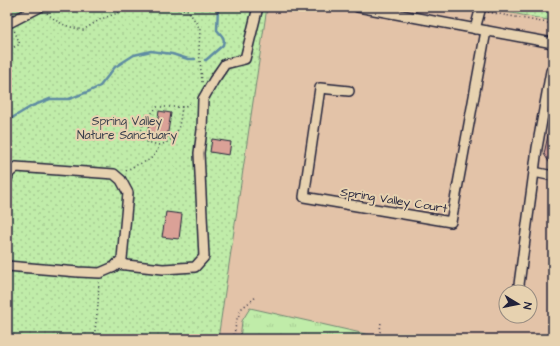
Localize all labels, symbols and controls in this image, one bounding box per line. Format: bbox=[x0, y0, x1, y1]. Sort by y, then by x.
park label: Spring Valley Nature Sanctuary bbox=[77, 113, 177, 145]
street label: Spring Valley Court bbox=[339, 184, 449, 218]
north arrow bbox=[498, 284, 538, 324]
text: N bbox=[519, 301, 535, 310]

